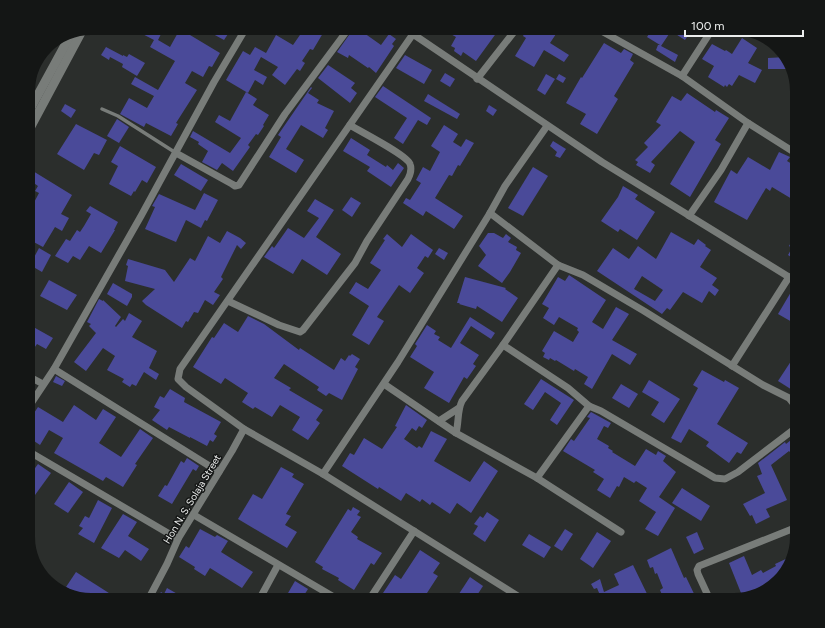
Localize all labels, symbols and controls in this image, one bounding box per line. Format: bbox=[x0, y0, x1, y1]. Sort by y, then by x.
scale bar bbox=[685, 12, 803, 38]
text: 100 m bbox=[691, 19, 725, 33]
street label: Hon N. S. Solaja Street bbox=[160, 452, 224, 546]

